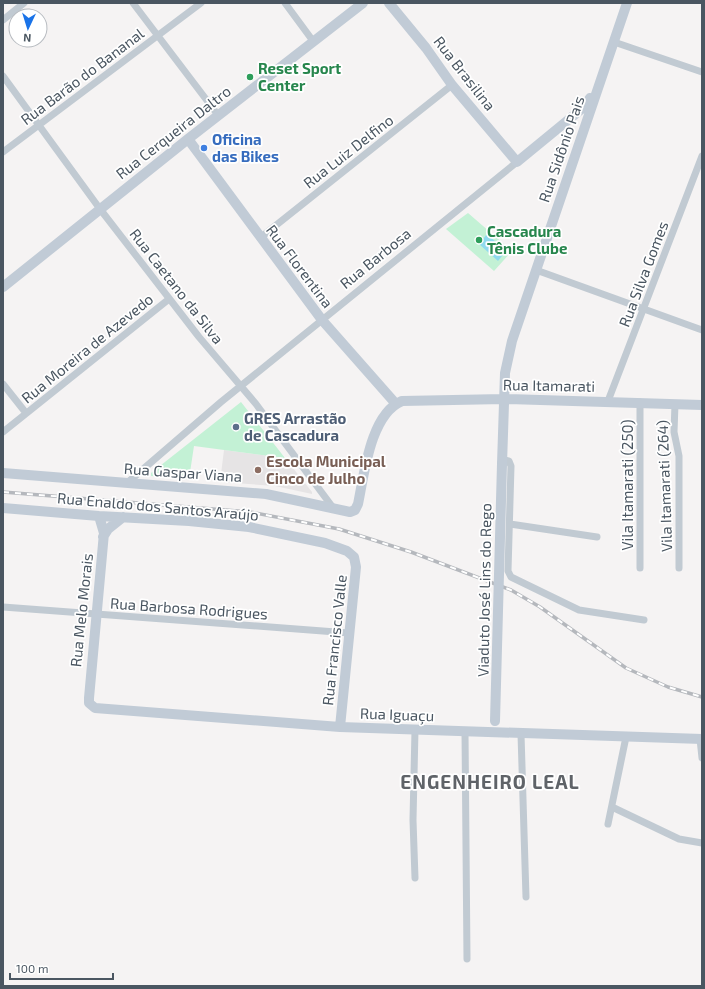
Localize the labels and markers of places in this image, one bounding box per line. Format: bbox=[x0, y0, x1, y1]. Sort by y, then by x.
place label: Reset Sport Center bbox=[258, 59, 341, 94]
marker: Reset Sport Center bbox=[245, 72, 255, 82]
place label: Oficina das Bikes bbox=[212, 130, 279, 165]
marker: Oficina das Bikes bbox=[199, 143, 209, 153]
place label: Cascadura Tênis Clube bbox=[487, 222, 567, 257]
marker: Cascadura Tênis Clube bbox=[474, 235, 484, 245]
place label: GRES Arrastão de Cascadura bbox=[244, 409, 347, 444]
marker: GRES Arrastão de Cascadura bbox=[231, 422, 241, 432]
place label: Escola Municipal Cinco de Julho bbox=[266, 452, 386, 487]
marker: Escola Municipal Cinco de Julho bbox=[253, 465, 263, 475]

